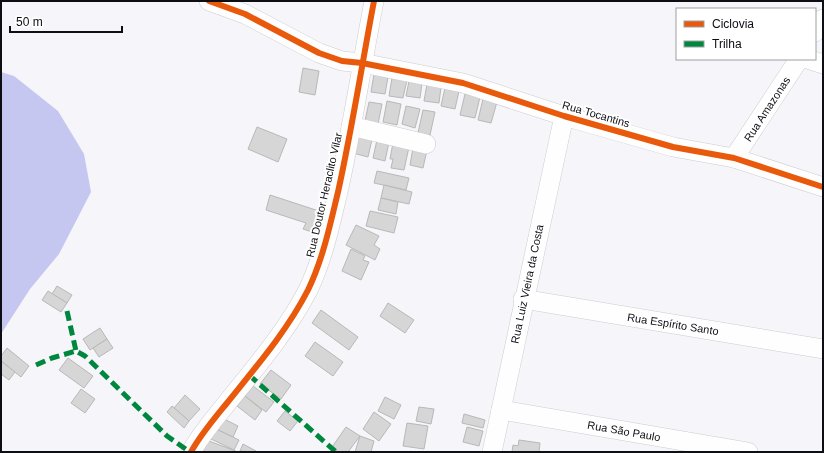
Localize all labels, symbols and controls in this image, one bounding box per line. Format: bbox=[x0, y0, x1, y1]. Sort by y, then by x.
scale bar bbox=[10, 8, 122, 34]
legend bbox=[676, 8, 816, 60]
text: 50 m bbox=[16, 15, 43, 29]
text: Ciclovia bbox=[712, 17, 754, 31]
text: Trilha bbox=[712, 37, 742, 51]
street label: Rua Amazonas bbox=[742, 74, 793, 144]
street label: Rua Tocantins bbox=[561, 99, 632, 129]
street label: Rua Doutor Heraclito Vilar bbox=[304, 131, 344, 259]
street label: Rua Luiz Vieira da Costa bbox=[509, 222, 546, 345]
street label: Rua Espírito Santo bbox=[626, 311, 720, 337]
street label: Rua São Paulo bbox=[587, 419, 661, 443]

